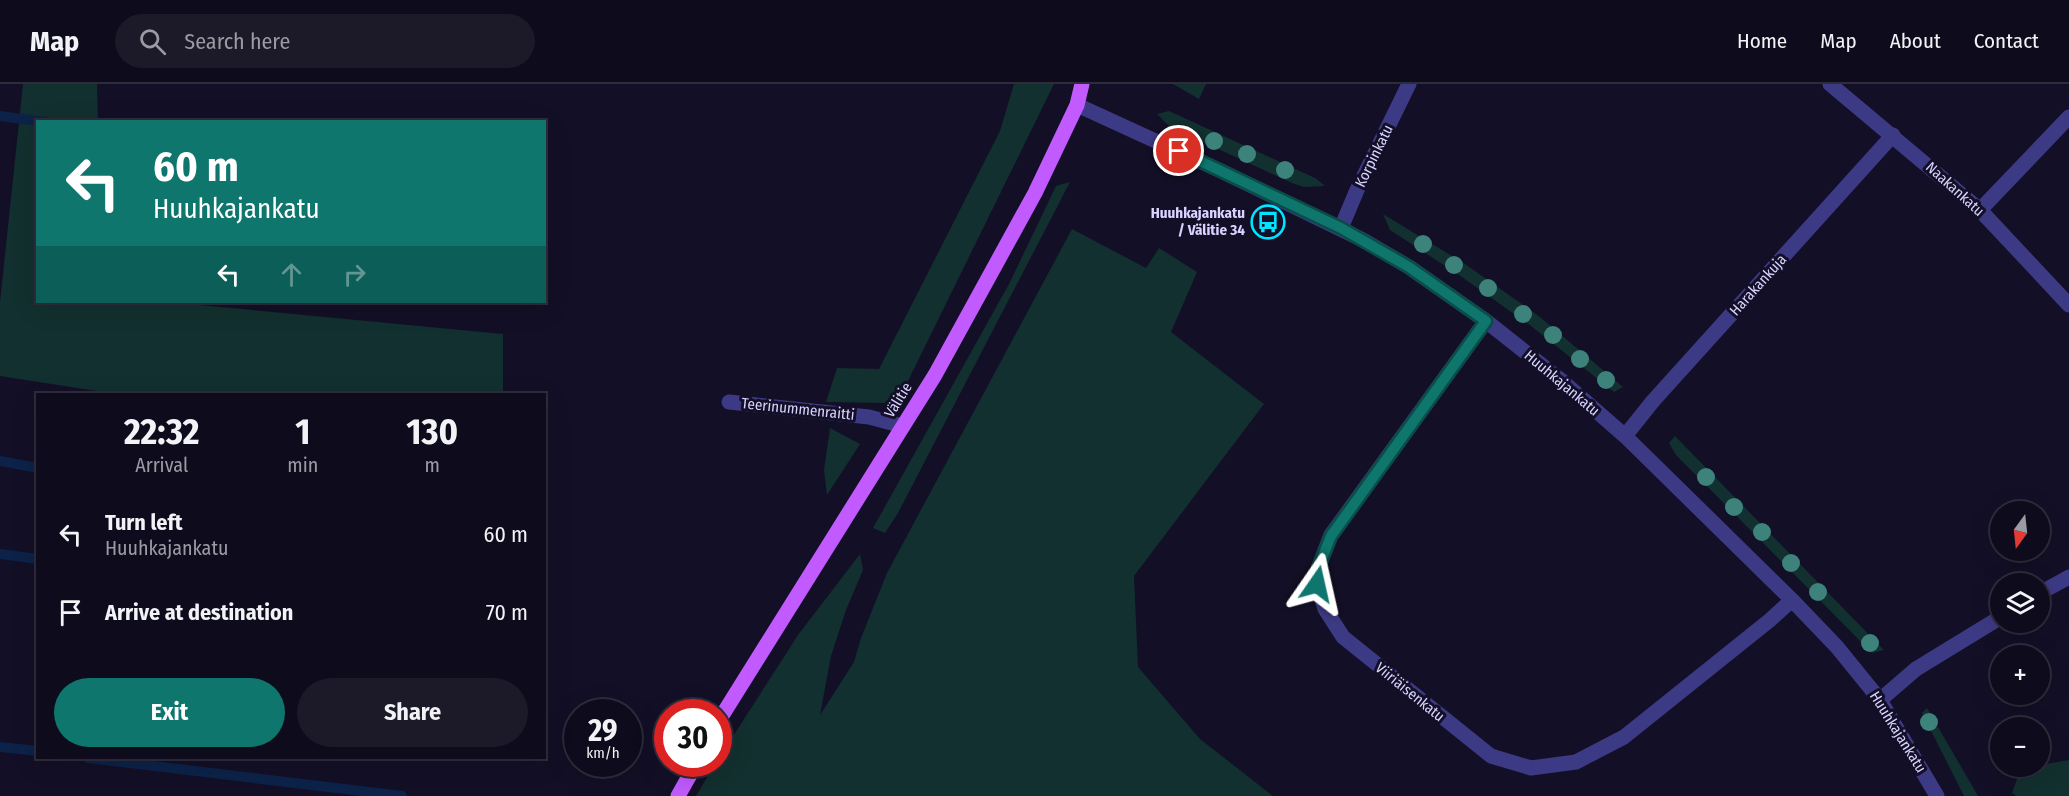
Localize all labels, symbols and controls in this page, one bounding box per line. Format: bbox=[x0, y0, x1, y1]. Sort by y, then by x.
search box bbox=[115, 14, 535, 68]
text: Map bbox=[30, 25, 79, 58]
icon: search bbox=[136, 25, 169, 58]
text: Search here bbox=[184, 28, 290, 55]
text: Home bbox=[1737, 28, 1787, 54]
text: Map bbox=[1820, 28, 1857, 54]
text: About bbox=[1890, 28, 1941, 54]
text: Contact bbox=[1974, 28, 2039, 54]
street label: Korpinkatu bbox=[1351, 122, 1397, 190]
pin bbox=[1153, 125, 1204, 176]
icon: arrive bbox=[1162, 134, 1195, 167]
text: 60 m bbox=[153, 142, 239, 192]
icon: left bbox=[54, 144, 132, 222]
street label: Naakankatu bbox=[1922, 158, 1988, 220]
text: Huuhkajankatu bbox=[153, 193, 320, 225]
place label: Huuhkajankatu / Välitie 34 bbox=[1151, 204, 1245, 239]
bus stop icon: Huuhkajankatu / Välitie 34 bbox=[1250, 204, 1286, 240]
street label: Harakankuja bbox=[1726, 251, 1790, 319]
icon: left bbox=[212, 258, 245, 291]
icon: ahead bbox=[275, 258, 308, 291]
icon: right bbox=[338, 258, 371, 291]
street label: Huuhkajankatu bbox=[1521, 346, 1603, 420]
street label: Välitie bbox=[880, 379, 916, 421]
street label: Teerinummenraitti bbox=[741, 394, 855, 424]
text: 22:32 bbox=[124, 410, 199, 454]
text: 1 bbox=[295, 410, 310, 454]
text: 130 bbox=[406, 410, 458, 454]
text: Arrival bbox=[135, 453, 188, 477]
text: min bbox=[287, 453, 318, 477]
text: m bbox=[424, 453, 440, 477]
north arrow bbox=[1990, 501, 2050, 561]
map controls bbox=[1990, 501, 2050, 777]
text: Turn left bbox=[105, 509, 183, 536]
icon: left bbox=[54, 518, 87, 551]
text: 60 m bbox=[484, 521, 528, 548]
text: Huuhkajankatu bbox=[105, 536, 228, 560]
position arrow bbox=[1285, 552, 1349, 616]
button: layers bbox=[1990, 573, 2050, 633]
icon: arrive bbox=[54, 596, 87, 629]
text: Arrive at destination bbox=[105, 599, 293, 626]
text: 70 m bbox=[486, 599, 528, 626]
button: + bbox=[1990, 645, 2050, 705]
street label: Viiriäisenkatu bbox=[1372, 659, 1448, 725]
button: Exit bbox=[54, 678, 285, 747]
button: Share bbox=[297, 678, 528, 747]
street label: Huuhkajankatu bbox=[1866, 688, 1930, 776]
speed limit sign: 30 bbox=[654, 699, 732, 777]
text: 29 bbox=[588, 713, 618, 749]
button: − bbox=[1990, 717, 2050, 777]
text: km/h bbox=[586, 744, 620, 762]

